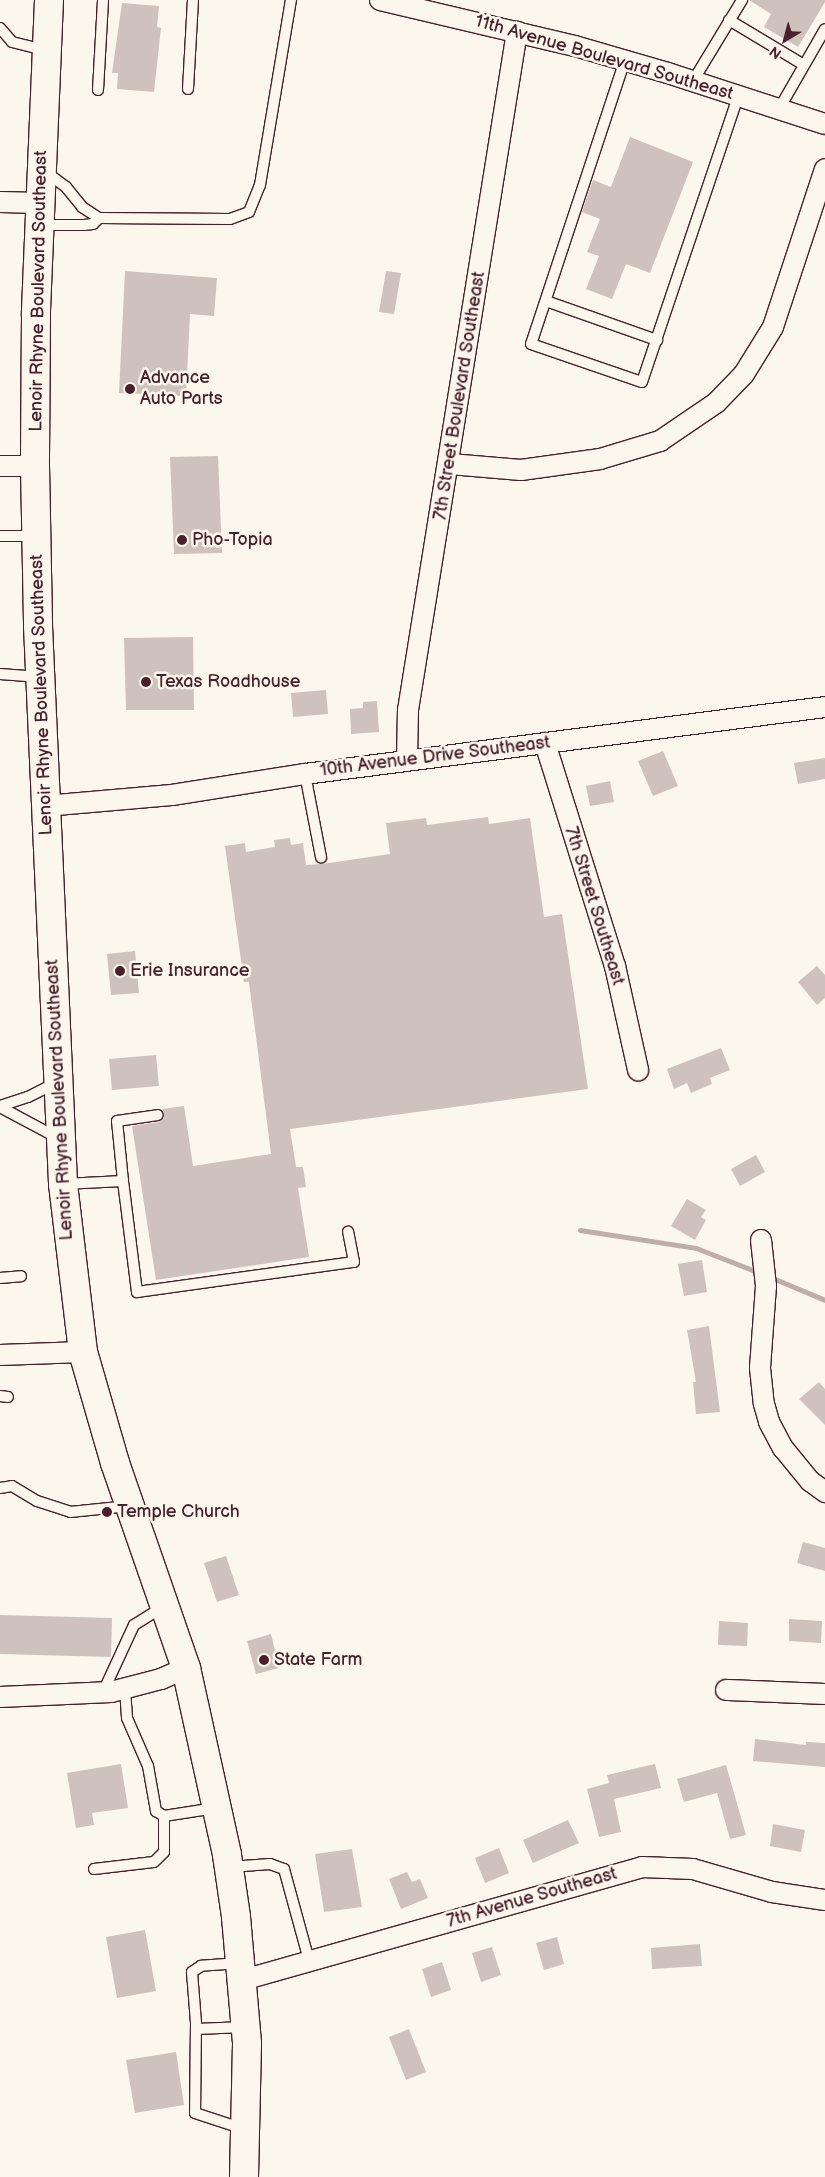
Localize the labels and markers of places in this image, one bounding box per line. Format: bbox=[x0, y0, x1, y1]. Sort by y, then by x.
place label: Advance Auto Parts bbox=[140, 368, 223, 410]
marker: Advance Auto Parts bbox=[124, 383, 136, 395]
place label: Pho-Topia bbox=[192, 529, 273, 551]
marker: Pho-Topia bbox=[176, 534, 188, 546]
place label: Texas Roadhouse bbox=[156, 671, 300, 693]
marker: Texas Roadhouse bbox=[140, 676, 152, 688]
place label: Erie Insurance bbox=[130, 960, 250, 982]
marker: Erie Insurance bbox=[114, 965, 126, 977]
place label: Temple Church bbox=[117, 1501, 240, 1523]
marker: Temple Church bbox=[101, 1506, 113, 1518]
place label: State Farm bbox=[274, 1649, 362, 1671]
marker: State Farm bbox=[258, 1654, 270, 1666]

